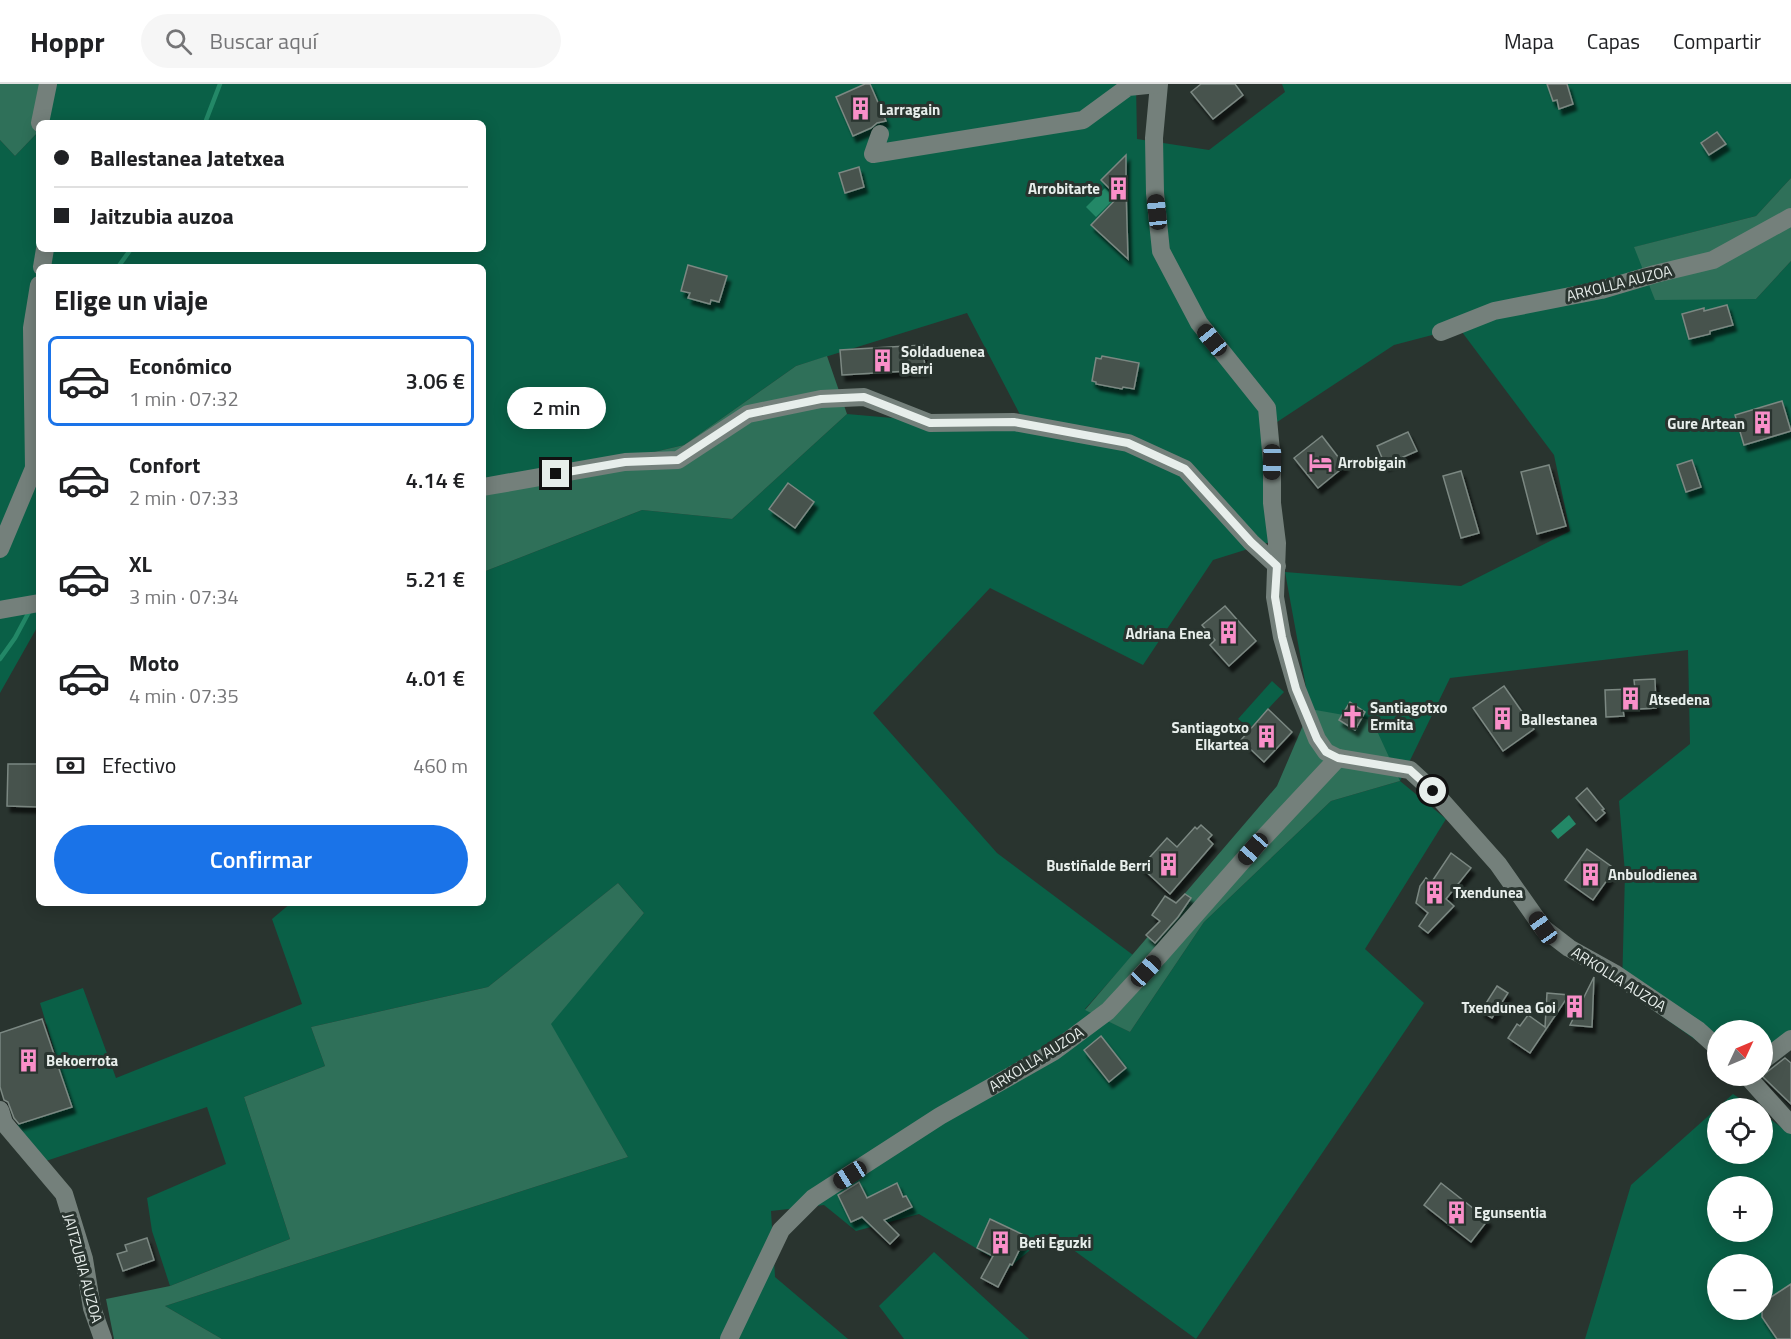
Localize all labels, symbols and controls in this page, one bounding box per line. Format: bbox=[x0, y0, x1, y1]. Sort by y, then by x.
search box bbox=[141, 14, 561, 68]
text: Hoppr bbox=[30, 20, 105, 63]
text: Buscar aquí bbox=[210, 24, 317, 58]
icon: search bbox=[162, 25, 195, 58]
text: Mapa bbox=[1504, 25, 1554, 57]
text: Capas bbox=[1587, 25, 1640, 57]
text: Compartir bbox=[1673, 25, 1761, 57]
building icon: Larragain bbox=[848, 96, 874, 122]
place label: Larragain bbox=[879, 98, 940, 121]
text: Ballestanea Jatetxea bbox=[90, 141, 285, 175]
building icon: Arrobitarte bbox=[1105, 175, 1131, 201]
place label: Arrobitarte bbox=[1028, 177, 1100, 200]
car bbox=[1146, 193, 1168, 231]
text: Jaitzubia auzoa bbox=[90, 199, 234, 233]
street label: ARKOLLA AUZOA bbox=[1564, 259, 1674, 307]
text: Elige un viaje bbox=[54, 279, 208, 320]
car bbox=[1194, 320, 1230, 360]
place label: Soldaduenea Berri bbox=[901, 340, 985, 380]
building icon: Soldaduenea Berri bbox=[870, 347, 896, 373]
text: Económico bbox=[129, 349, 232, 383]
icon: car bbox=[57, 354, 111, 408]
text: 3.06 € bbox=[406, 364, 465, 398]
text: 1 min · 07:32 bbox=[129, 383, 239, 414]
callout: 2 min bbox=[506, 387, 606, 429]
text: 2 min bbox=[532, 392, 581, 423]
building icon: Gure Artean bbox=[1750, 410, 1776, 436]
place label: Gure Artean bbox=[1667, 412, 1745, 435]
car bbox=[1263, 444, 1281, 480]
text: Confort bbox=[129, 448, 200, 482]
hotel icon: Arrobigain bbox=[1307, 449, 1333, 475]
place label: Arrobigain bbox=[1338, 451, 1406, 474]
icon: car bbox=[57, 453, 111, 507]
route end bbox=[542, 460, 569, 487]
text: 4.14 € bbox=[406, 463, 465, 497]
text: 2 min · 07:33 bbox=[129, 482, 239, 513]
text: XL bbox=[129, 547, 152, 581]
icon: car bbox=[57, 552, 111, 606]
text: 5.21 € bbox=[406, 562, 465, 596]
text: 3 min · 07:34 bbox=[129, 581, 239, 612]
building icon: Adriana Enea bbox=[1216, 620, 1242, 646]
place label: Adriana Enea bbox=[1126, 622, 1211, 645]
text: Moto bbox=[129, 646, 179, 680]
icon: car bbox=[57, 651, 111, 705]
text: 4.01 € bbox=[406, 661, 465, 695]
text: 4 min · 07:35 bbox=[129, 680, 239, 711]
building icon: Atsedena bbox=[1618, 686, 1644, 712]
place label: Atsedena bbox=[1649, 688, 1710, 711]
place label: Santiagotxo Ermita bbox=[1370, 696, 1448, 736]
church icon: Santiagotxo Ermita bbox=[1339, 703, 1365, 729]
building icon: Ballestanea bbox=[1490, 706, 1516, 732]
place label: Ballestanea bbox=[1521, 708, 1598, 731]
place label: Santiagotxo Elkartea bbox=[1171, 716, 1249, 756]
building icon: Santiagotxo Elkartea bbox=[1254, 723, 1280, 749]
text: Efectivo bbox=[102, 748, 176, 782]
icon: cash bbox=[54, 749, 87, 782]
text: 460 m bbox=[413, 750, 468, 781]
route start bbox=[1419, 777, 1446, 804]
button: Confirmar bbox=[54, 825, 468, 894]
car bbox=[1234, 830, 1272, 868]
building icon: Bustiñalde Berri bbox=[1156, 852, 1182, 878]
place label: Bustiñalde Berri bbox=[1046, 854, 1151, 877]
building icon: Anbulodienea bbox=[1577, 861, 1603, 887]
place label: Anbulodienea bbox=[1608, 863, 1698, 886]
building icon: Txendunea bbox=[1422, 879, 1448, 905]
place label: Txendunea bbox=[1453, 881, 1524, 904]
car bbox=[1525, 908, 1561, 948]
street label: ARKOLLA AUZOA bbox=[1567, 941, 1671, 1017]
car bbox=[1127, 952, 1165, 990]
building icon: Txendunea Goi bbox=[1561, 994, 1587, 1020]
place label: Txendunea Goi bbox=[1461, 996, 1556, 1019]
north arrow bbox=[1707, 1020, 1773, 1086]
map controls bbox=[1707, 1020, 1773, 1320]
street label: ARKOLLA AUZOA bbox=[984, 1021, 1088, 1097]
building icon: Bekoerrota bbox=[15, 1047, 41, 1073]
place label: Bekoerrota bbox=[46, 1049, 119, 1072]
button: locate bbox=[1707, 1098, 1773, 1164]
car bbox=[830, 1158, 870, 1192]
button: + bbox=[1707, 1176, 1773, 1242]
building icon: Egunsentia bbox=[1443, 1199, 1469, 1225]
place label: Egunsentia bbox=[1474, 1201, 1547, 1224]
street label: JAITZUBIA AUZOA bbox=[57, 1211, 109, 1326]
building icon: Beti Eguzki bbox=[988, 1229, 1014, 1255]
place label: Beti Eguzki bbox=[1019, 1231, 1091, 1254]
button: − bbox=[1707, 1254, 1773, 1320]

